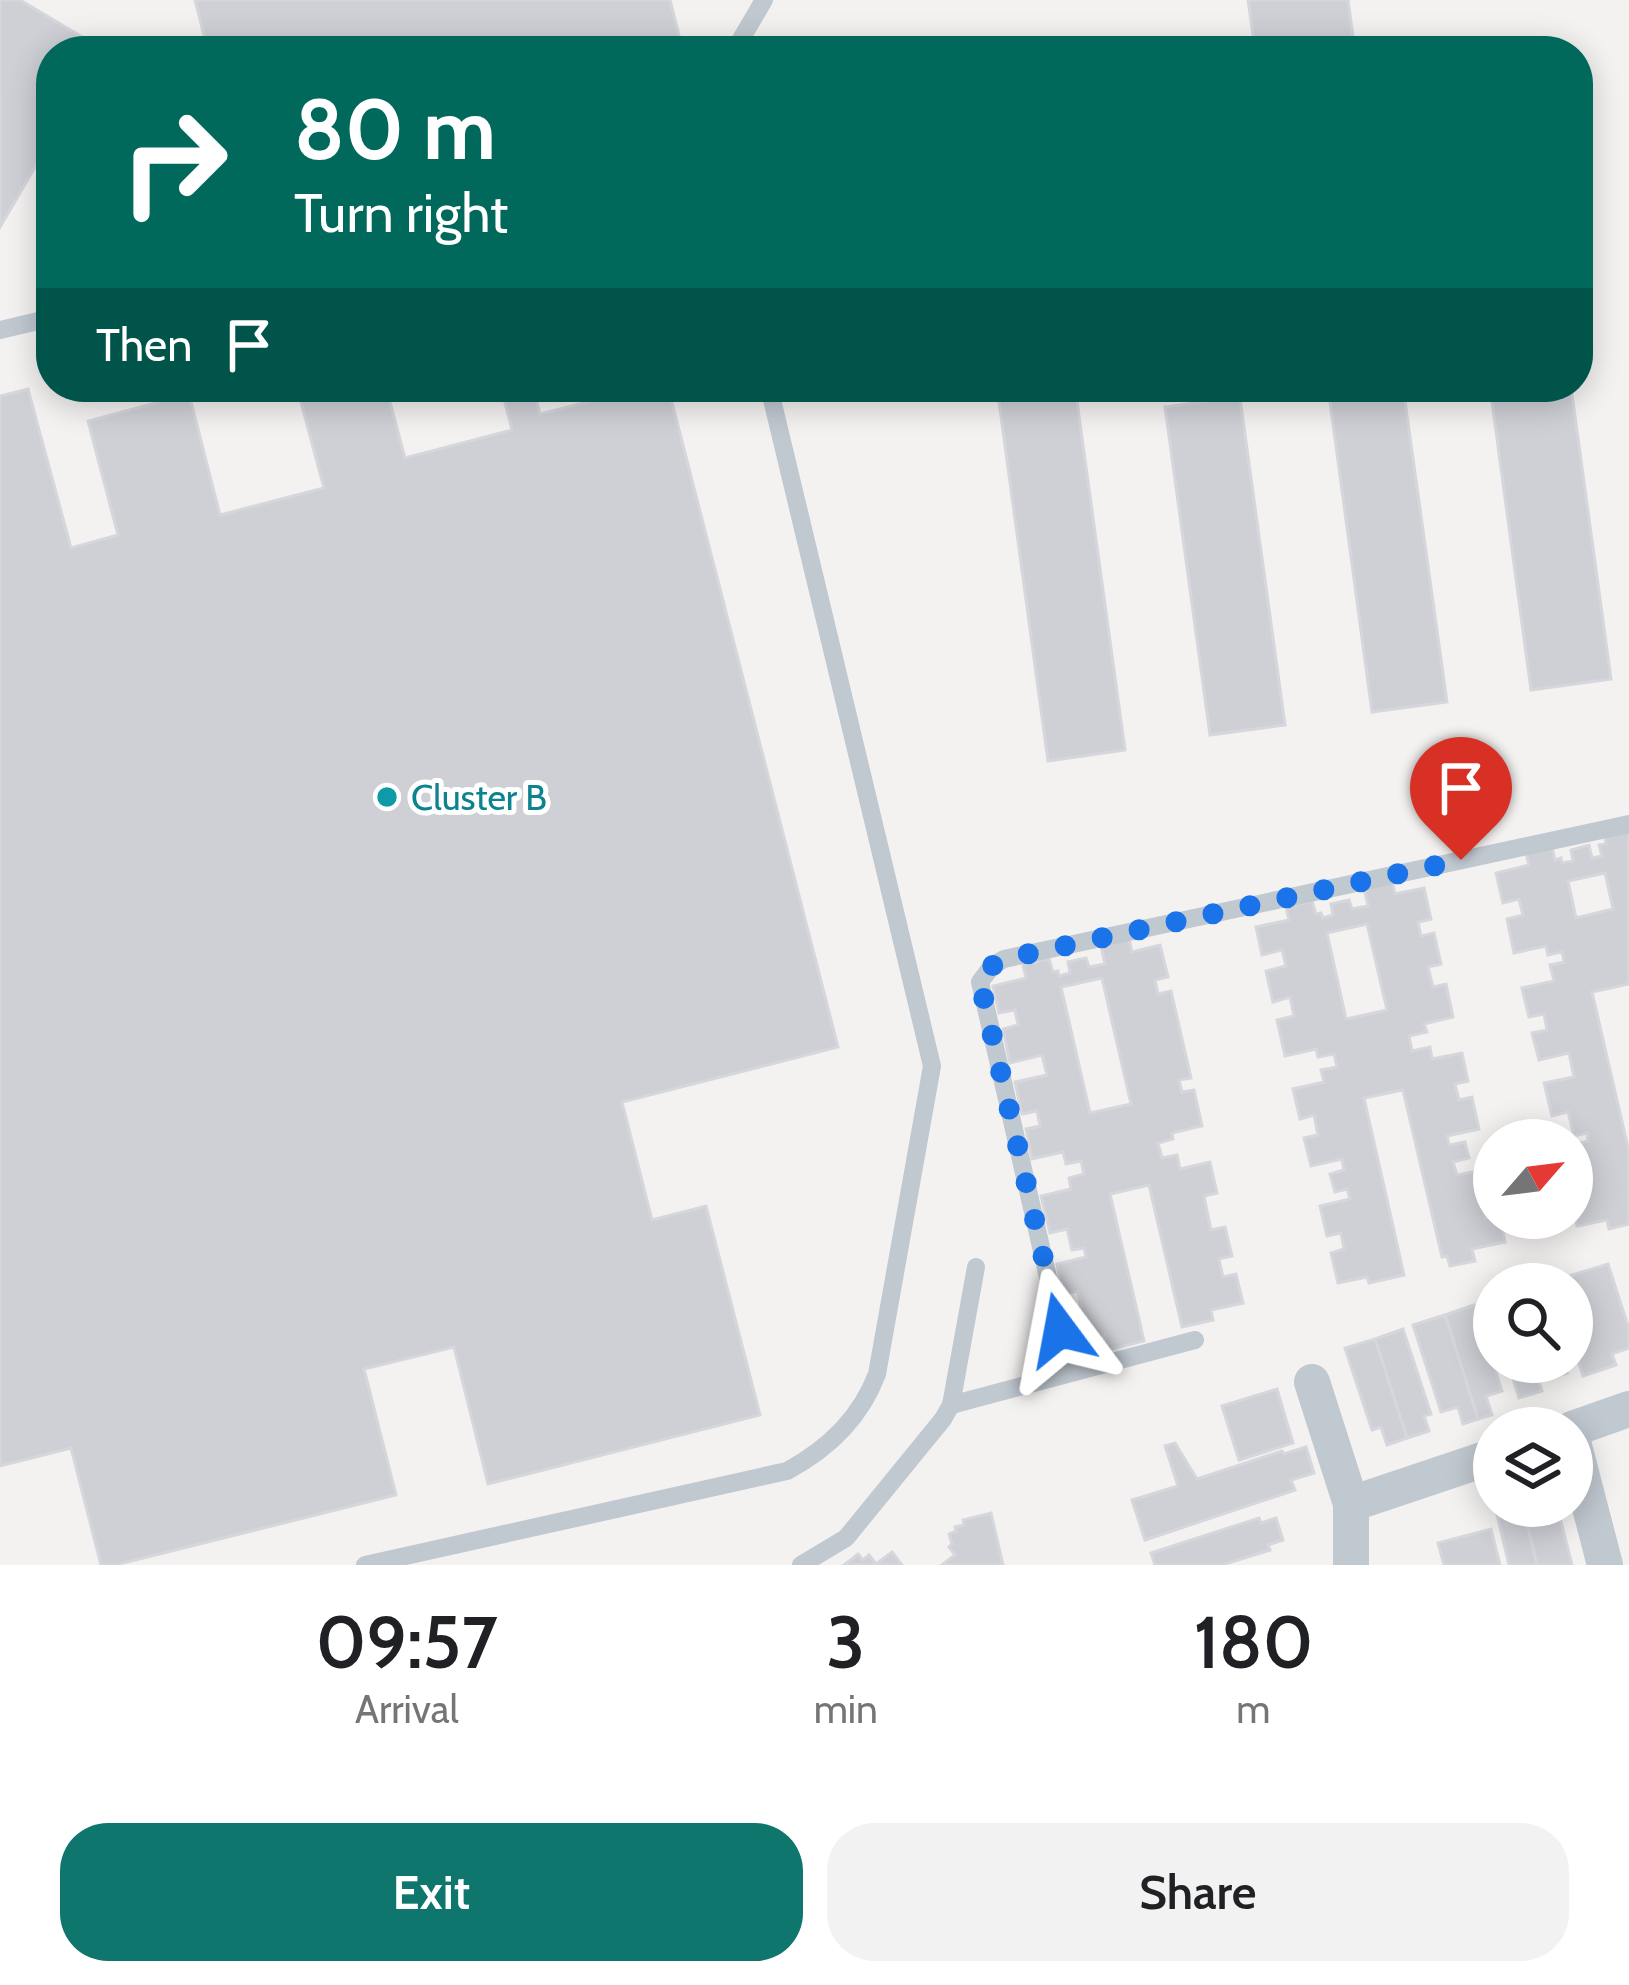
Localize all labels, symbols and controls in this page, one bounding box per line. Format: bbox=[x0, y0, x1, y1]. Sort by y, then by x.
text: 80 m bbox=[294, 78, 496, 180]
icon: right bbox=[96, 84, 252, 240]
text: Turn right bbox=[294, 180, 508, 246]
icon: arrive bbox=[216, 312, 282, 378]
text: Then bbox=[96, 318, 192, 372]
pin bbox=[1410, 737, 1512, 860]
icon: arrive bbox=[1428, 755, 1494, 821]
place label: Cluster B bbox=[411, 775, 547, 819]
marker: Cluster B bbox=[374, 784, 400, 810]
north arrow bbox=[1473, 1119, 1593, 1239]
map controls bbox=[1473, 1119, 1593, 1527]
button: search bbox=[1473, 1263, 1593, 1383]
position arrow bbox=[997, 1267, 1123, 1393]
button: layers bbox=[1473, 1407, 1593, 1527]
text: 09:57 bbox=[316, 1599, 498, 1686]
text: 3 bbox=[826, 1599, 865, 1686]
text: 180 bbox=[1194, 1599, 1313, 1686]
text: Arrival bbox=[355, 1685, 459, 1733]
text: min bbox=[814, 1685, 878, 1733]
text: m bbox=[1236, 1685, 1271, 1733]
button: Exit bbox=[60, 1823, 803, 1961]
button: Share bbox=[827, 1823, 1569, 1961]

